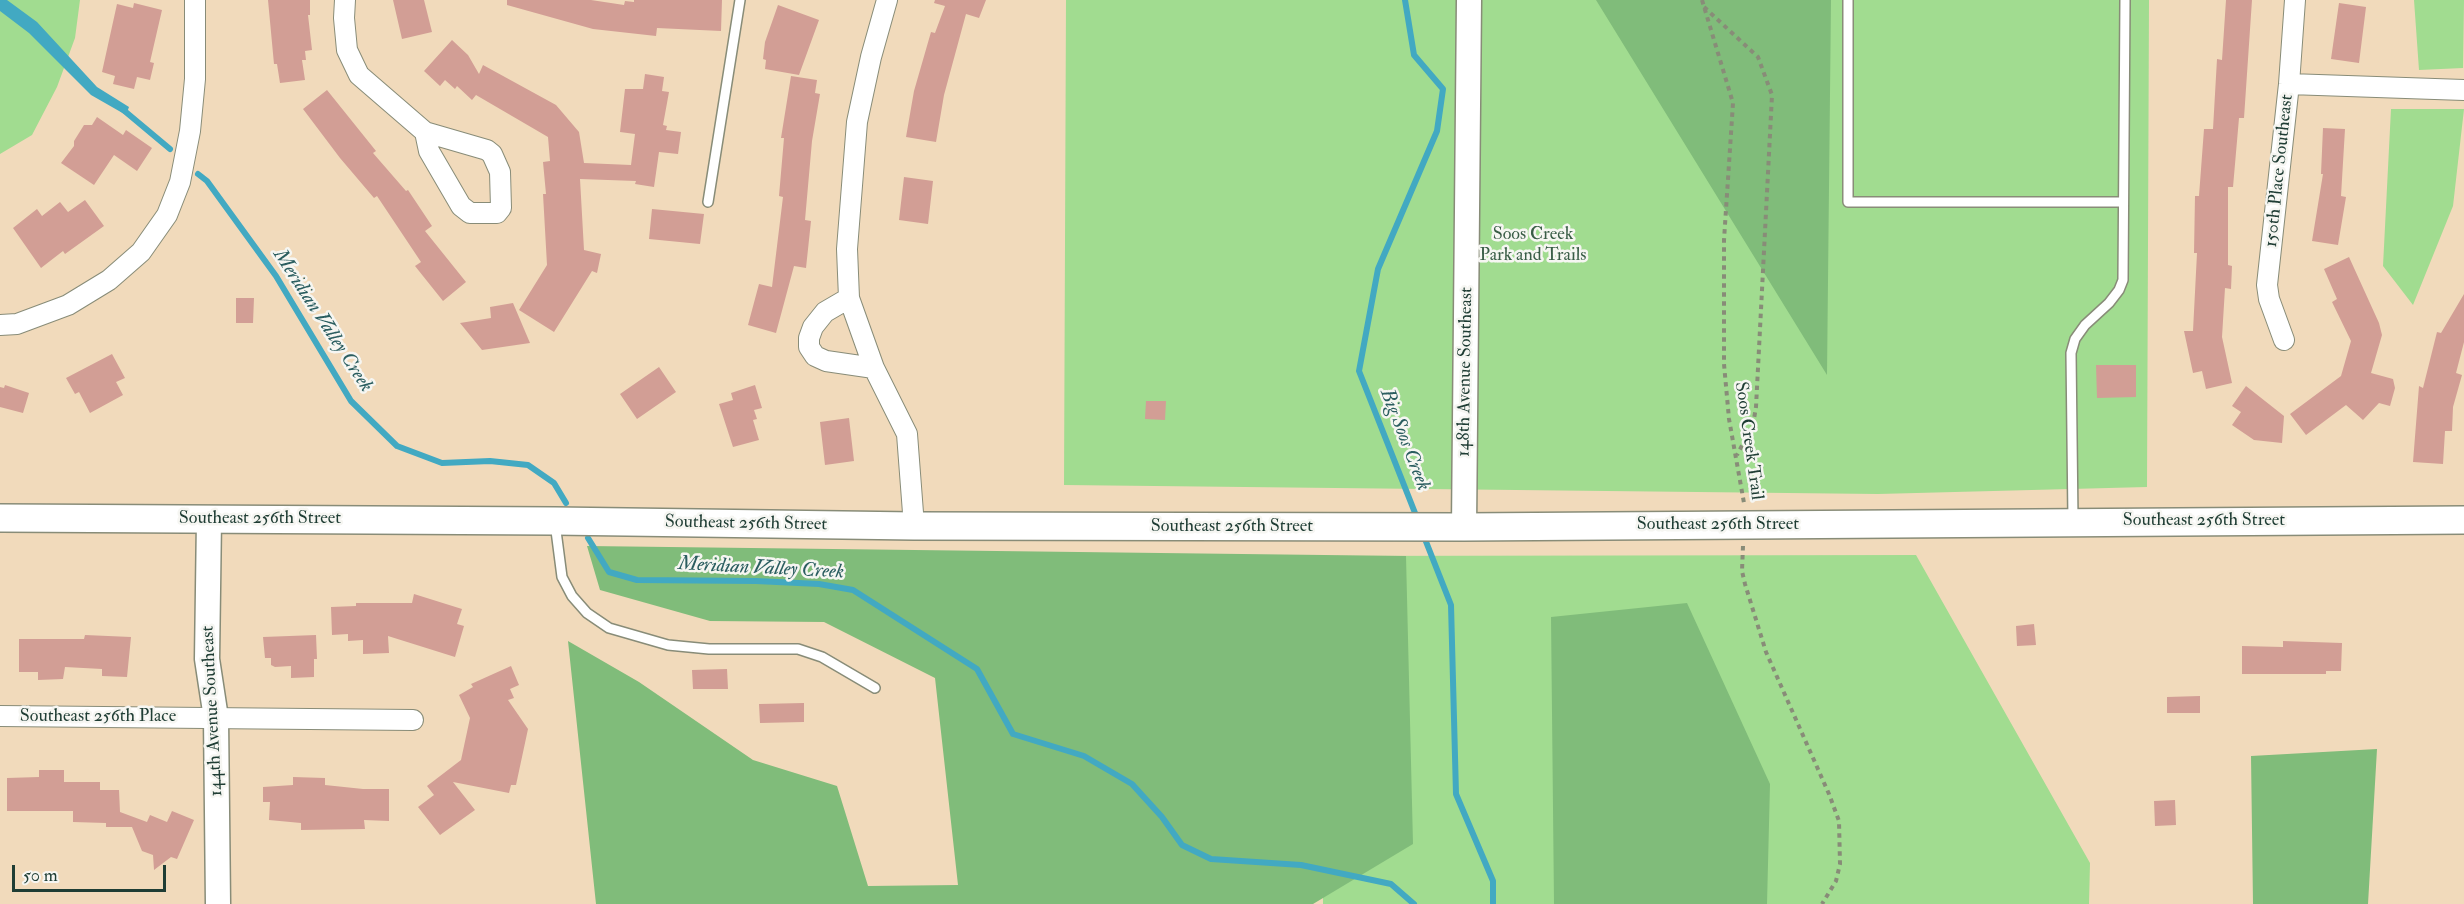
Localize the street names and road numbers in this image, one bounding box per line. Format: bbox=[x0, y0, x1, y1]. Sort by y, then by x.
street label: 150th Place Southeast bbox=[2261, 93, 2299, 249]
street label: 148th Avenue Southeast bbox=[1454, 287, 1478, 457]
street label: Soos Creek Trail bbox=[1729, 380, 1767, 502]
street label: Southeast 256th Street bbox=[179, 508, 341, 530]
street label: Southeast 256th Street bbox=[2123, 510, 2285, 532]
street label: Southeast 256th Street bbox=[665, 512, 827, 536]
street label: Southeast 256th Street bbox=[1637, 514, 1799, 536]
street label: Southeast 256th Street bbox=[1151, 516, 1313, 538]
street label: 144th Avenue Southeast bbox=[198, 625, 228, 797]
street label: Southeast 256th Place bbox=[20, 706, 176, 728]

